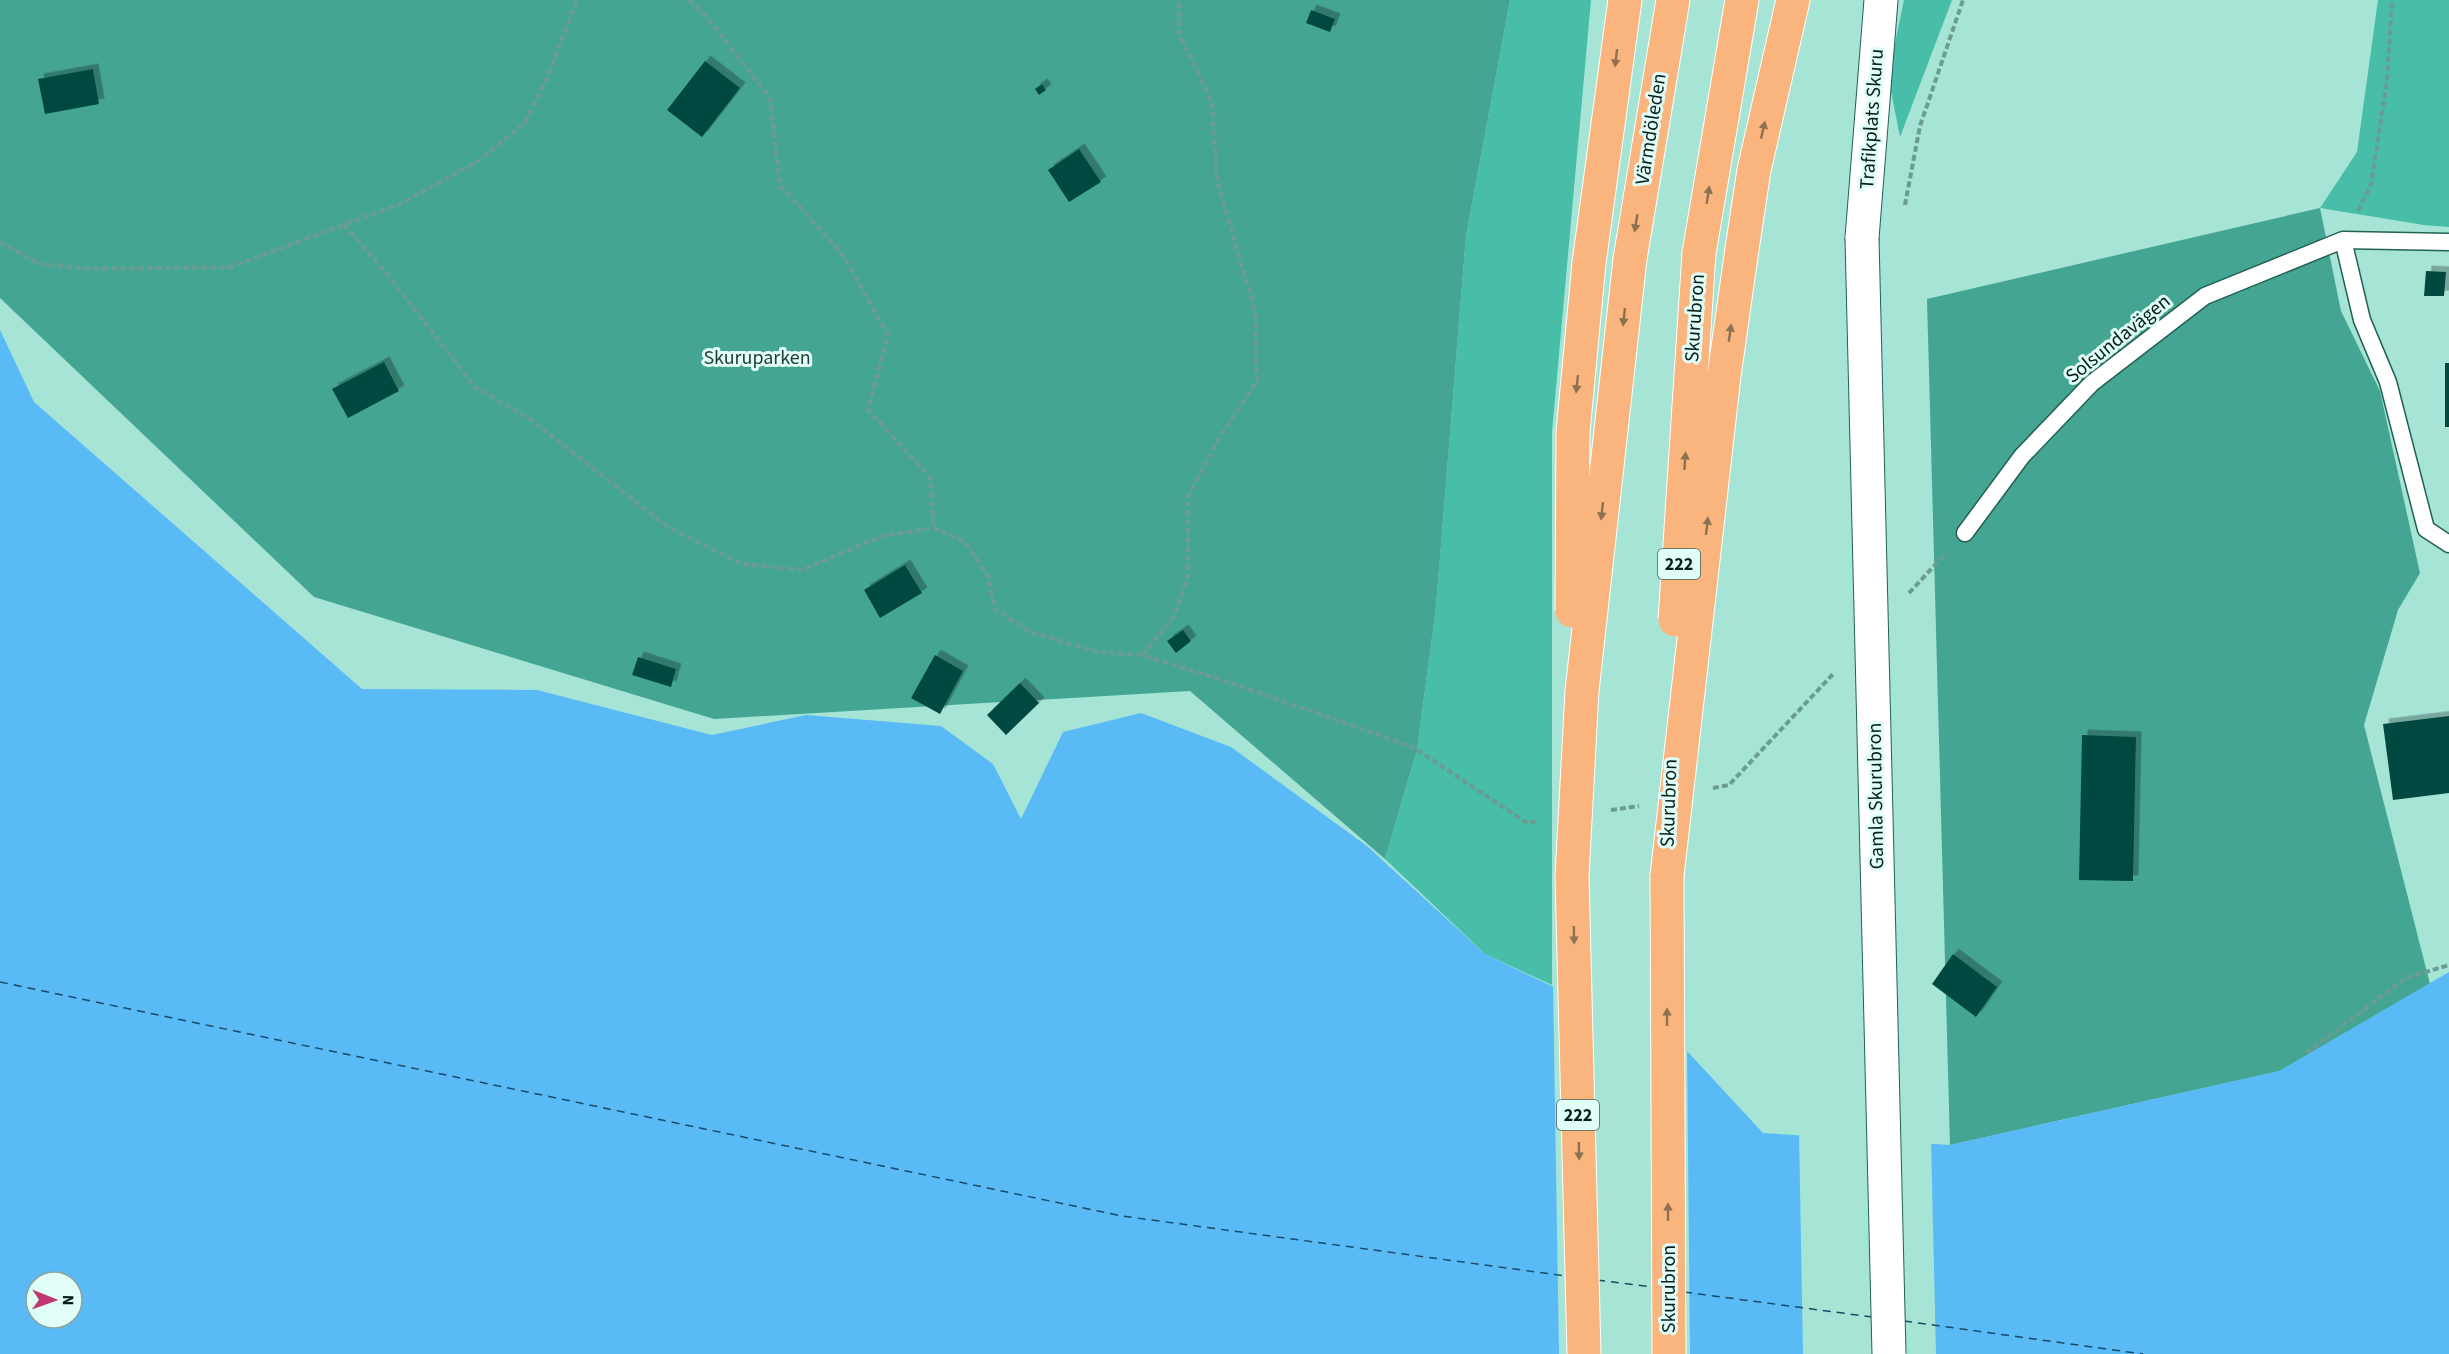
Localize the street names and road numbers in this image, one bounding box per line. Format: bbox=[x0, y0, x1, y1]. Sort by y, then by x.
street label: Trafikplats Skuru bbox=[1853, 48, 1891, 190]
street label: Värmdöleden bbox=[1628, 71, 1674, 187]
street label: Skurubron bbox=[1678, 273, 1712, 363]
street label: Solsundavägen bbox=[2060, 288, 2176, 390]
road number: 222 bbox=[1658, 549, 1700, 579]
street label: Gamla Skurubron bbox=[1861, 722, 1891, 870]
street label: Skurubron bbox=[1653, 758, 1685, 848]
road number: 222 bbox=[1557, 1100, 1599, 1130]
street label: Skurubron bbox=[1655, 1245, 1683, 1333]

